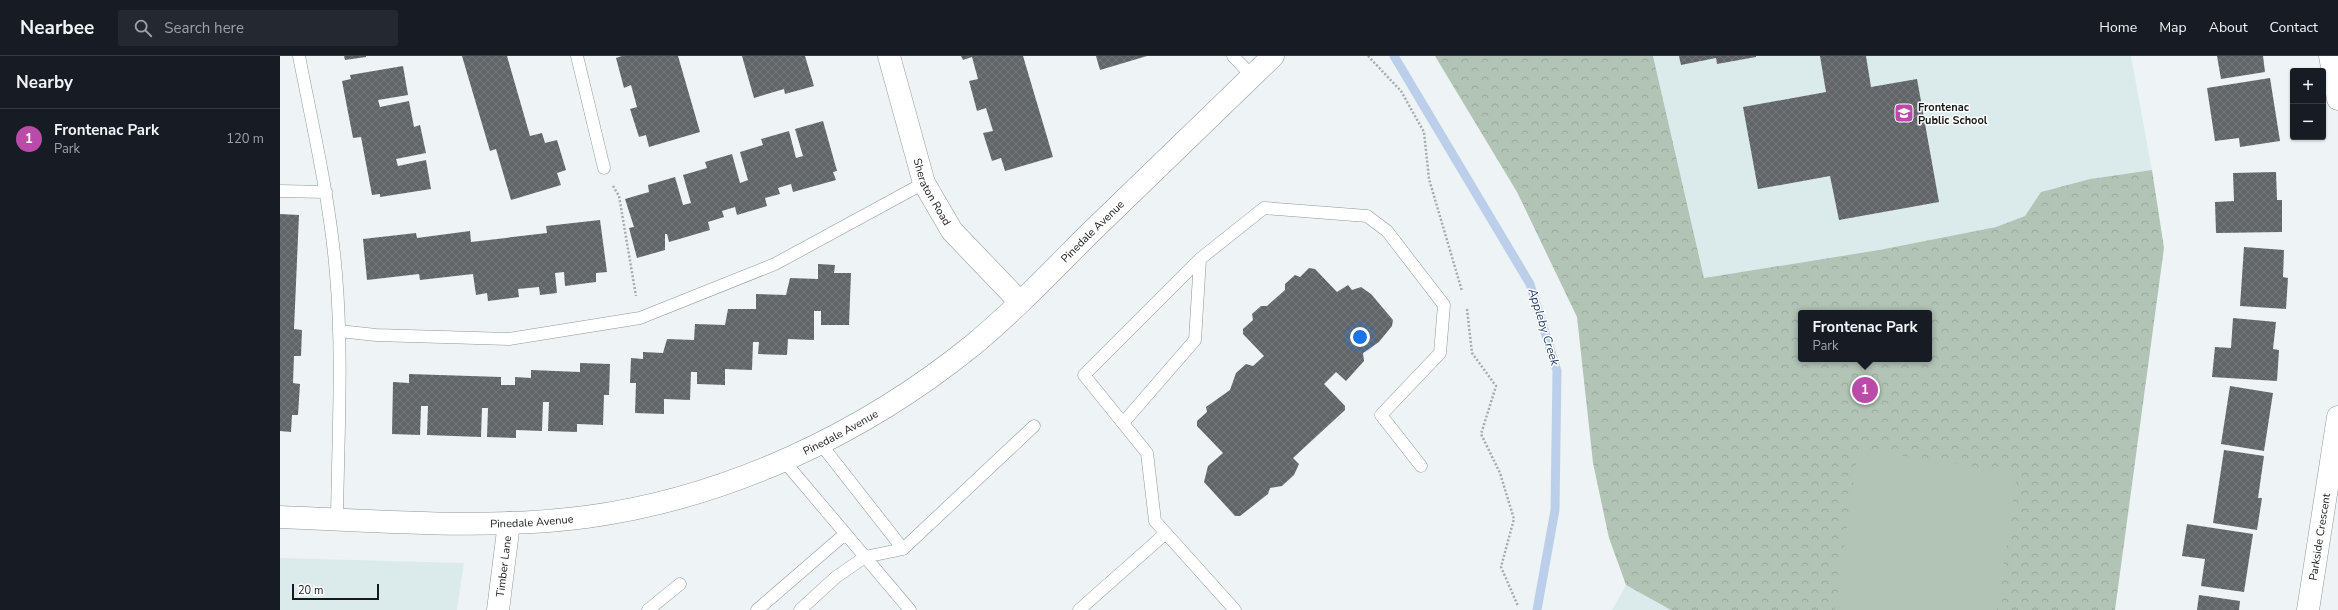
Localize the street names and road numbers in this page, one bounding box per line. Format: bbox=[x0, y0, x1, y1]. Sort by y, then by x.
street label: Sheraton Road bbox=[910, 157, 955, 228]
street label: Pinedale Avenue bbox=[1057, 197, 1127, 266]
street label: Pinedale Avenue bbox=[800, 406, 881, 458]
street label: Parkside Crescent bbox=[2305, 492, 2334, 582]
street label: Pinedale Avenue bbox=[490, 511, 574, 531]
street label: Timber Lane bbox=[492, 535, 515, 598]

